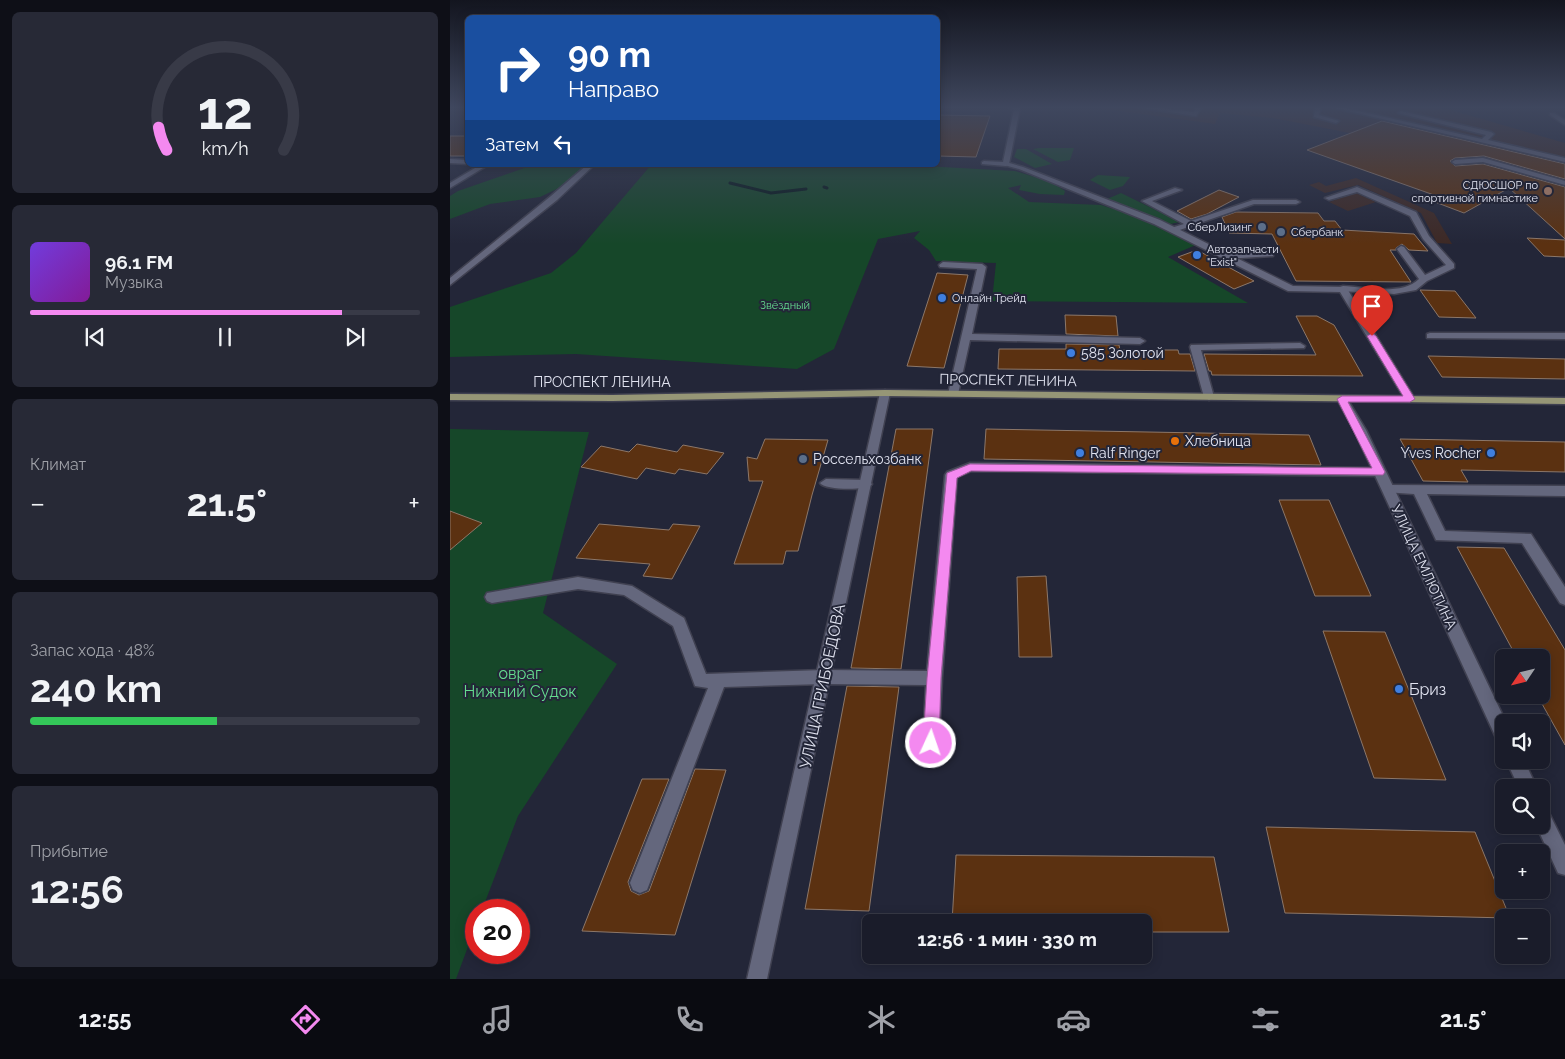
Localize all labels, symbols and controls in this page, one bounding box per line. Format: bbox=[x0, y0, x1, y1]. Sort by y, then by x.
text: 90 m bbox=[568, 34, 651, 75]
icon: right bbox=[485, 35, 550, 100]
text: Направо bbox=[568, 76, 659, 102]
text: 12 bbox=[197, 80, 253, 141]
icon: left bbox=[549, 130, 577, 158]
text: Затем bbox=[485, 133, 539, 155]
text: km/h bbox=[201, 138, 249, 159]
place label: СДЮСШОР по спортивной гимнастике bbox=[1412, 179, 1539, 205]
marker: СДЮСШОР по спортивной гимнастике bbox=[1542, 185, 1554, 197]
place label: СберЛизинг bbox=[1188, 221, 1253, 234]
marker: СберЛизинг bbox=[1256, 221, 1268, 233]
marker: Сбербанк bbox=[1275, 226, 1287, 238]
place label: Сбербанк bbox=[1291, 226, 1344, 239]
place label: Автозапчасти "Exist" bbox=[1207, 243, 1279, 269]
marker: Автозапчасти "Exist" bbox=[1191, 249, 1203, 261]
text: 96.1 FM bbox=[105, 251, 173, 273]
text: Музыка bbox=[105, 273, 163, 292]
pin bbox=[1351, 285, 1393, 336]
marker: Онлайн Трейд bbox=[936, 292, 948, 304]
place label: Онлайн Трейд bbox=[952, 292, 1027, 305]
icon: arrive bbox=[1358, 292, 1386, 320]
park label: Звёздный bbox=[760, 299, 810, 312]
icon: previous bbox=[81, 323, 109, 351]
icon: pause bbox=[211, 323, 239, 351]
icon: next bbox=[341, 323, 369, 351]
place label: 585 Золотой bbox=[1081, 345, 1164, 361]
marker: 585 Золотой bbox=[1065, 347, 1077, 359]
street label: ПРОСПЕКТ ЛЕНИНА bbox=[939, 371, 1077, 389]
street label: ПРОСПЕКТ ЛЕНИНА bbox=[533, 374, 671, 390]
place label: Хлебница bbox=[1185, 433, 1251, 449]
marker: Хлебница bbox=[1169, 435, 1181, 447]
place label: Ralf Ringer bbox=[1090, 445, 1161, 461]
place label: Yves Rocher bbox=[1400, 445, 1481, 461]
marker: Ralf Ringer bbox=[1074, 447, 1086, 459]
marker: Yves Rocher bbox=[1485, 447, 1497, 459]
place label: Россельхозбанк bbox=[813, 451, 922, 467]
marker: Россельхозбанк bbox=[797, 453, 809, 465]
text: Климат bbox=[30, 455, 86, 474]
text: 21.5° bbox=[186, 480, 267, 525]
text: − bbox=[30, 487, 45, 520]
text: + bbox=[408, 487, 420, 520]
street label: УЛИЦА ЕМЛЮТИНА bbox=[1388, 502, 1460, 632]
street label: УЛИЦА ГРИБОЕДОВА bbox=[796, 602, 849, 770]
text: Запас хода · 48% bbox=[30, 641, 155, 660]
north arrow bbox=[1495, 649, 1550, 704]
map controls bbox=[1495, 649, 1550, 964]
park label: овраг Нижний Судок bbox=[463, 664, 577, 701]
text: 240 km bbox=[30, 666, 162, 711]
place label: Бриз bbox=[1409, 680, 1446, 699]
marker: Бриз bbox=[1393, 683, 1405, 695]
button: sound bbox=[1495, 714, 1550, 769]
position arrow bbox=[904, 716, 956, 768]
button: search bbox=[1495, 779, 1550, 834]
text: Прибытие bbox=[30, 842, 108, 861]
button: + bbox=[1495, 844, 1550, 899]
text: 12:56 bbox=[30, 867, 124, 912]
speed limit sign: 20 bbox=[465, 899, 530, 964]
button: − bbox=[1495, 909, 1550, 964]
text: 12:56 · 1 мин · 330 m bbox=[917, 928, 1097, 950]
icon: directions bbox=[288, 1002, 323, 1037]
icon: music bbox=[480, 1002, 515, 1037]
icon: phone bbox=[672, 1002, 707, 1037]
icon: climate bbox=[864, 1002, 899, 1037]
icon: car bbox=[1056, 1002, 1091, 1037]
icon: filters bbox=[1248, 1002, 1283, 1037]
text: 12:55 bbox=[78, 1006, 132, 1032]
text: 21.5° bbox=[1440, 1006, 1486, 1032]

